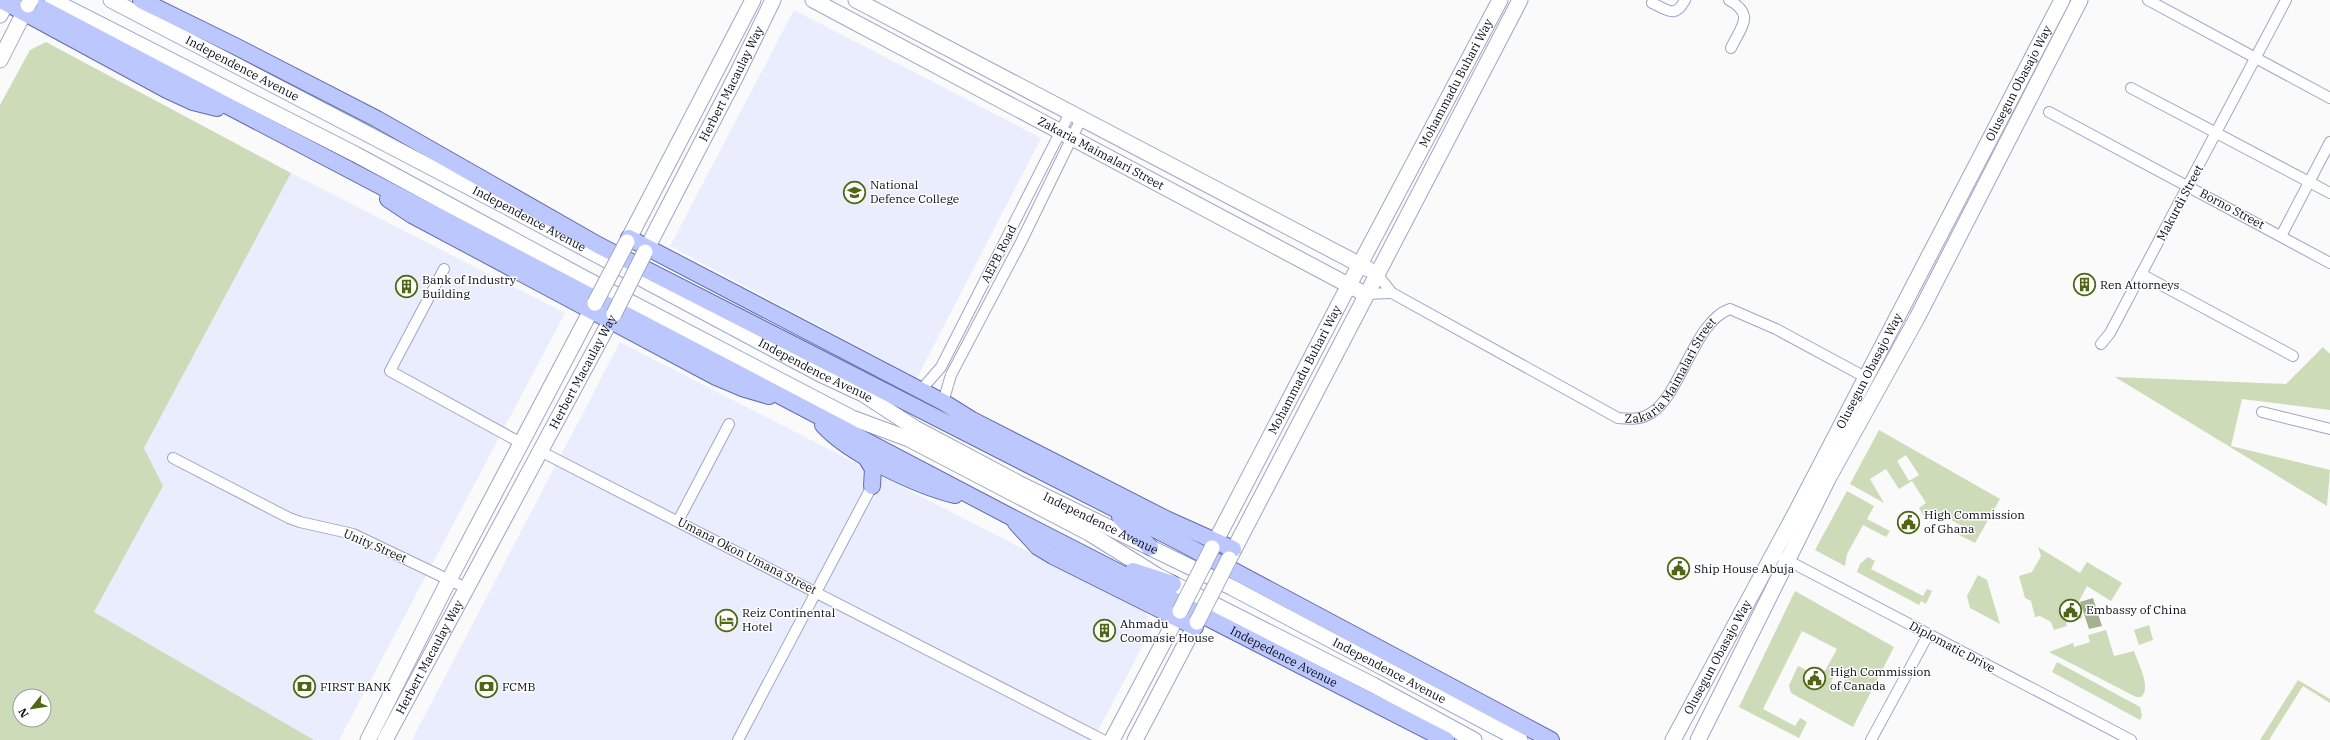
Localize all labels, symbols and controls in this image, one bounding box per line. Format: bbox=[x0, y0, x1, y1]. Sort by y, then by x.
street label: Mohammadu Buhari Way bbox=[1415, 16, 1496, 150]
street label: Olusegun Obasajo Way bbox=[1982, 22, 2055, 144]
street label: Herbert Macaulay Way bbox=[695, 23, 766, 144]
street label: Independence Avenue bbox=[183, 32, 302, 104]
street label: Zakaria Maimalari Street bbox=[1035, 113, 1167, 193]
street label: Makurdi Street bbox=[2153, 162, 2206, 243]
place label: National Defence College bbox=[870, 177, 959, 206]
school or university icon: National Defence College bbox=[842, 179, 868, 205]
street label: Independence Avenue bbox=[470, 182, 589, 255]
street label: Borno Street bbox=[2197, 185, 2267, 232]
street label: AEPB Road bbox=[978, 222, 1020, 285]
place label: Bank of Industry Building bbox=[422, 272, 517, 301]
building icon: Ren Attorneys bbox=[2072, 272, 2098, 298]
building icon: Bank of Industry Building bbox=[394, 274, 420, 300]
place label: Ren Attorneys bbox=[2100, 277, 2180, 292]
street label: Mohammadu Buhari Way bbox=[1265, 302, 1344, 437]
street label: Olusegun Obasajo Way bbox=[1833, 310, 1905, 431]
street label: Herbert Macaulay Way bbox=[546, 311, 620, 431]
street label: Zakaria Maimalari Street bbox=[1624, 314, 1719, 426]
street label: Independence Avenue bbox=[756, 335, 876, 405]
street label: Independence Avenue bbox=[1041, 489, 1161, 557]
place label: High Commission of Ghana bbox=[1924, 507, 2025, 536]
public building icon: High Commission of Ghana bbox=[1895, 509, 1921, 535]
street label: Umana Okon Umana Street bbox=[675, 514, 819, 597]
street label: Unity Street bbox=[341, 525, 409, 566]
public building icon: Ship House Abuja bbox=[1665, 556, 1691, 582]
place label: Ship House Abuja bbox=[1694, 561, 1795, 576]
street label: Herbert Macaulay Way bbox=[392, 597, 466, 717]
street label: Olusegun Obasajo Way bbox=[1680, 597, 1755, 717]
public building icon: Embassy of China bbox=[2057, 597, 2083, 623]
place label: Embassy of China bbox=[2086, 602, 2187, 617]
place label: Reiz Continental Hotel bbox=[742, 605, 836, 634]
hotel icon: Reiz Continental Hotel bbox=[714, 607, 740, 633]
place label: Ahmadu Coomasie House bbox=[1120, 616, 1214, 645]
building icon: Ahmadu Coomasie House bbox=[1092, 618, 1118, 644]
street label: Diplomatic Drive bbox=[1907, 618, 1998, 676]
street label: Indepedence Avenue bbox=[1228, 623, 1340, 690]
street label: Independence Avenue bbox=[1330, 634, 1449, 706]
place label: High Commission of Canada bbox=[1830, 664, 1931, 693]
public building icon: High Commission of Canada bbox=[1801, 666, 1827, 692]
bank icon: FIRST BANK bbox=[292, 674, 318, 700]
bank icon: FCMB bbox=[473, 674, 499, 700]
place label: FIRST BANK bbox=[320, 679, 392, 694]
place label: FCMB bbox=[502, 679, 536, 694]
north arrow bbox=[12, 688, 52, 728]
text: N bbox=[15, 705, 32, 720]

